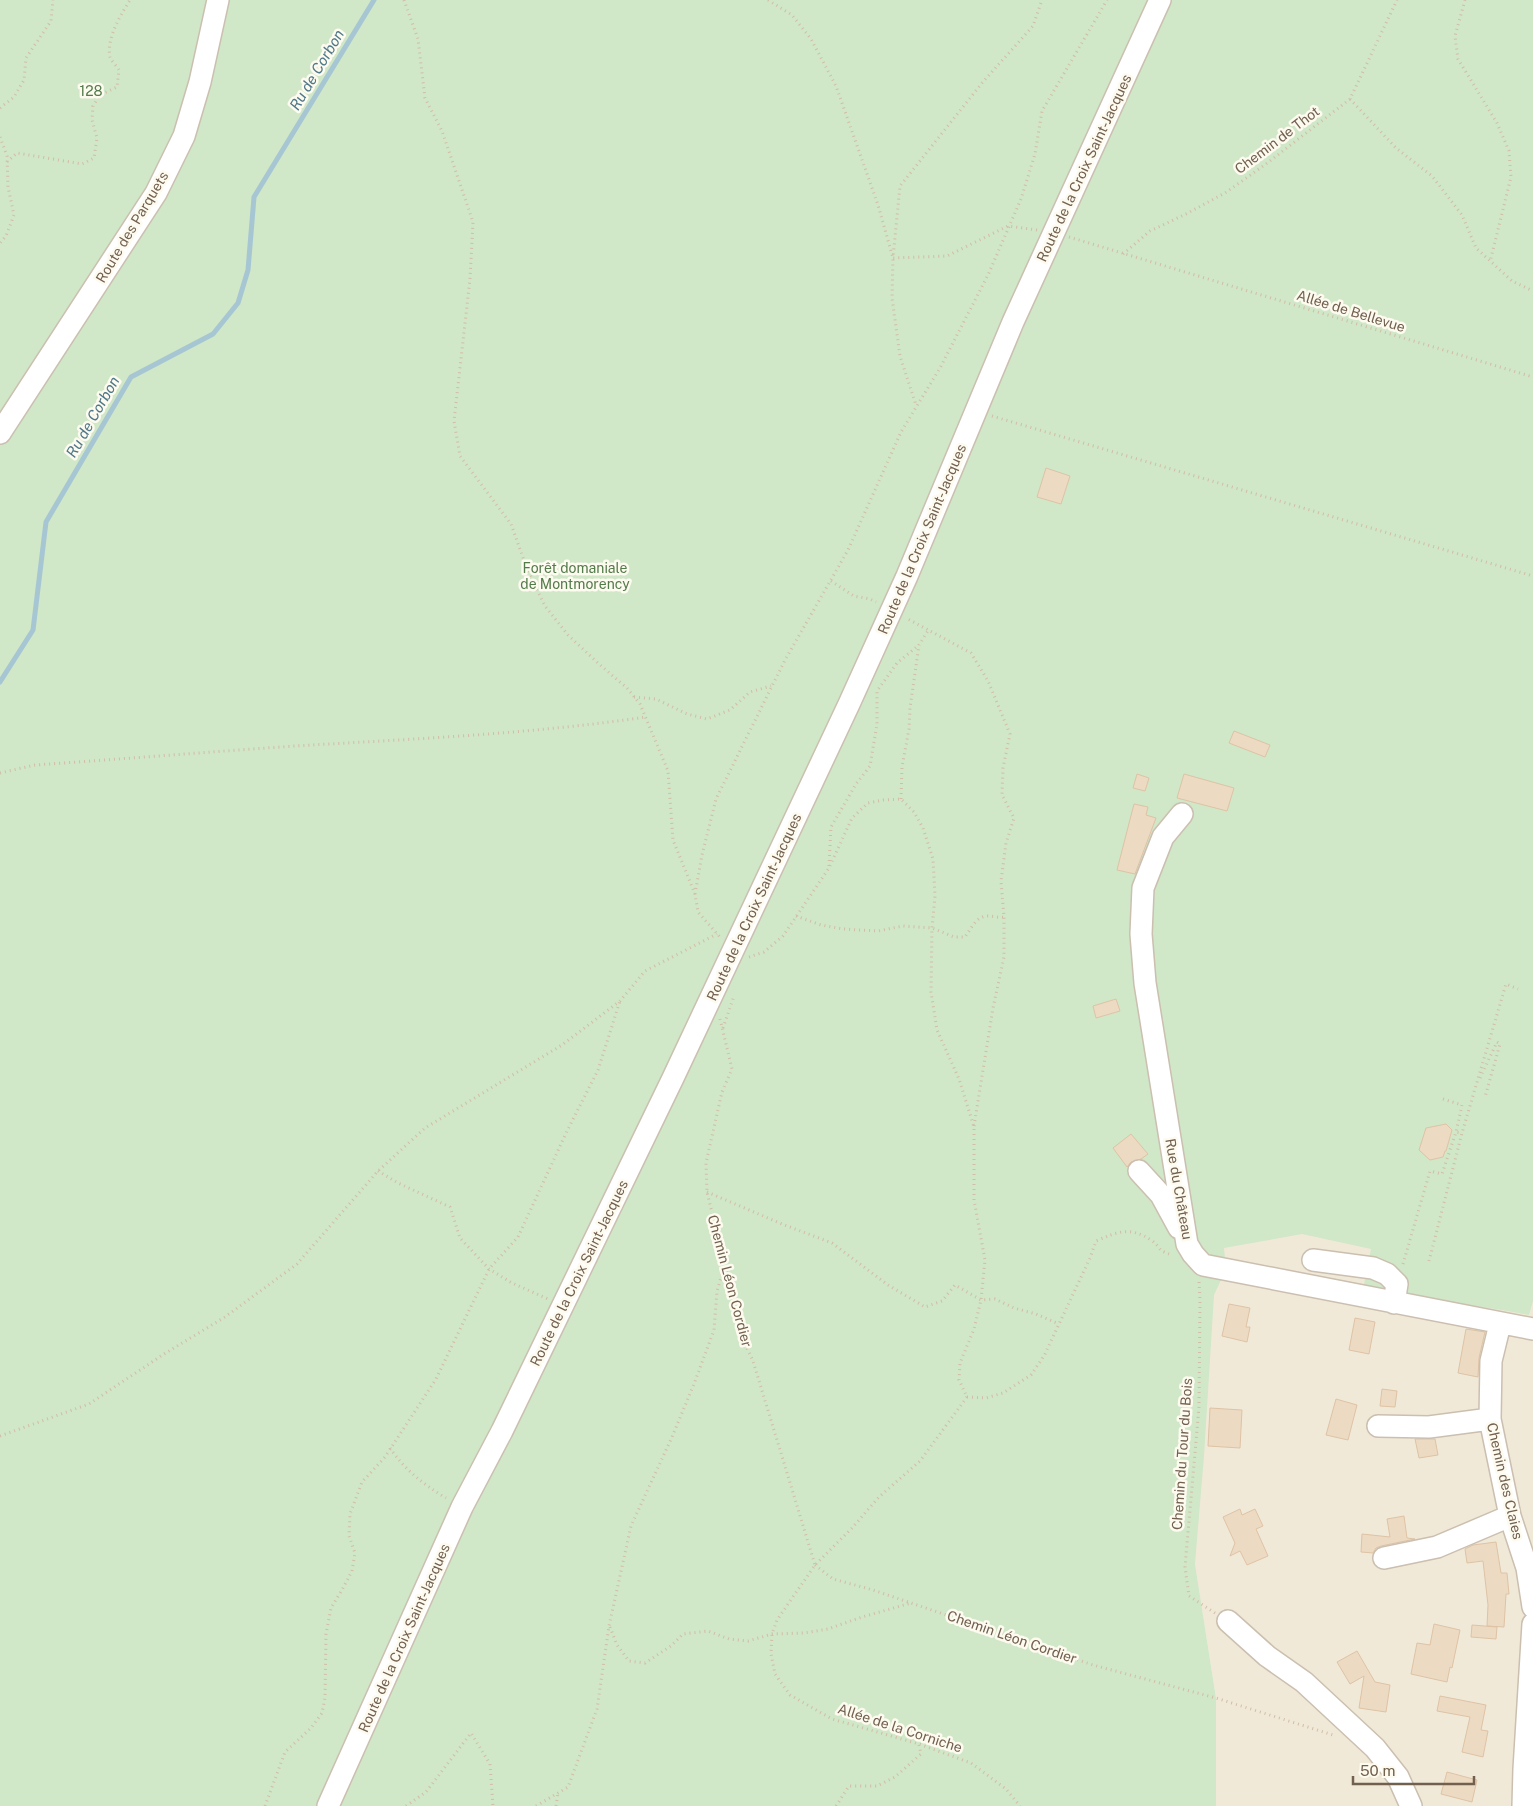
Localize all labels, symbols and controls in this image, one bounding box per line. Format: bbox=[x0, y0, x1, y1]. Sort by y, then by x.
water label: Ru de Corbon bbox=[286, 26, 347, 113]
street label: Route de la Croix Saint-Jacques bbox=[1033, 72, 1135, 264]
park label: 128 bbox=[79, 83, 103, 99]
street label: Chemin de Thot bbox=[1232, 103, 1322, 177]
street label: Route des Parquets bbox=[93, 169, 171, 285]
street label: Allée de Bellevue bbox=[1295, 287, 1407, 335]
water label: Ru de Corbon bbox=[62, 373, 123, 460]
street label: Route de la Croix Saint-Jacques bbox=[875, 442, 969, 636]
park label: Forêt domaniale de Montmorency bbox=[520, 560, 630, 592]
street label: Route de la Croix Saint-Jacques bbox=[703, 811, 805, 1003]
street label: Rue du Château bbox=[1162, 1137, 1196, 1241]
street label: Route de la Croix Saint-Jacques bbox=[527, 1177, 631, 1369]
street label: Chemin Léon Cordier bbox=[705, 1213, 755, 1349]
street label: Chemin du Tour du Bois bbox=[1169, 1377, 1195, 1531]
street label: Chemin des Claies bbox=[1484, 1421, 1526, 1541]
street label: Route de la Croix Saint-Jacques bbox=[355, 1541, 453, 1735]
street label: Chemin Léon Cordier bbox=[945, 1607, 1079, 1667]
street label: Allée de la Corniche bbox=[836, 1700, 964, 1756]
scale bar bbox=[1353, 1754, 1474, 1786]
text: 50 m bbox=[1360, 1762, 1395, 1779]

